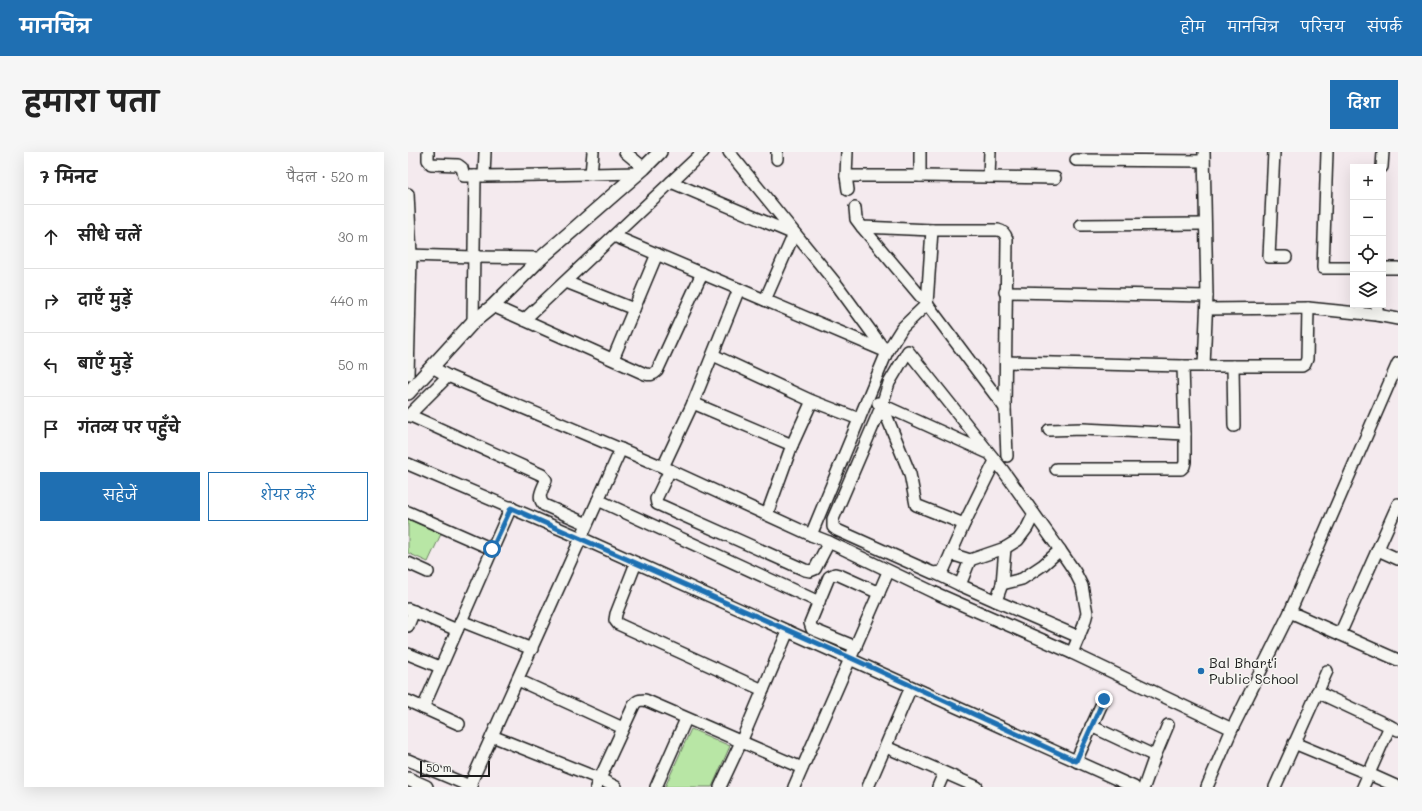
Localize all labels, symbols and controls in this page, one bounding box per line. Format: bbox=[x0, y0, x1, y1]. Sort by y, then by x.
text: मानचित्र bbox=[20, 13, 91, 38]
text: होम bbox=[1181, 17, 1205, 36]
text: मानचित्र bbox=[1227, 17, 1279, 36]
text: परिचय bbox=[1301, 17, 1345, 36]
text: संपर्क bbox=[1367, 17, 1402, 36]
button: दिशा bbox=[1330, 80, 1398, 129]
text: हमारा पता bbox=[24, 83, 159, 119]
map controls bbox=[1350, 164, 1386, 308]
button: + bbox=[1350, 164, 1386, 200]
text: 7 मिनट bbox=[40, 165, 97, 187]
text: पैदल · 520 m bbox=[287, 168, 368, 185]
button: − bbox=[1350, 200, 1386, 236]
text: सीधे चलें bbox=[78, 225, 141, 245]
icon: ahead bbox=[40, 226, 62, 248]
text: 30 m bbox=[338, 228, 368, 245]
button: locate bbox=[1350, 236, 1386, 272]
button: layers bbox=[1350, 272, 1386, 308]
text: दाएँ मुड़ें bbox=[78, 289, 132, 309]
icon: right bbox=[40, 290, 62, 312]
text: 440 m bbox=[330, 292, 368, 309]
text: बाएँ मुड़ें bbox=[78, 353, 132, 373]
icon: left bbox=[40, 354, 62, 376]
text: 50 m bbox=[338, 356, 368, 373]
text: गंतव्य पर पहुँचे bbox=[78, 417, 180, 437]
icon: arrive bbox=[40, 418, 62, 440]
button: सहेजें bbox=[40, 472, 200, 521]
button: शेयर करें bbox=[208, 472, 368, 521]
route start bbox=[483, 540, 501, 558]
place label: Bal Bharti Public School bbox=[1209, 653, 1299, 688]
marker: Bal Bharti Public School bbox=[1196, 666, 1206, 676]
route end bbox=[1095, 690, 1113, 708]
scale bar bbox=[420, 759, 490, 778]
text: 50 m bbox=[426, 760, 452, 775]

